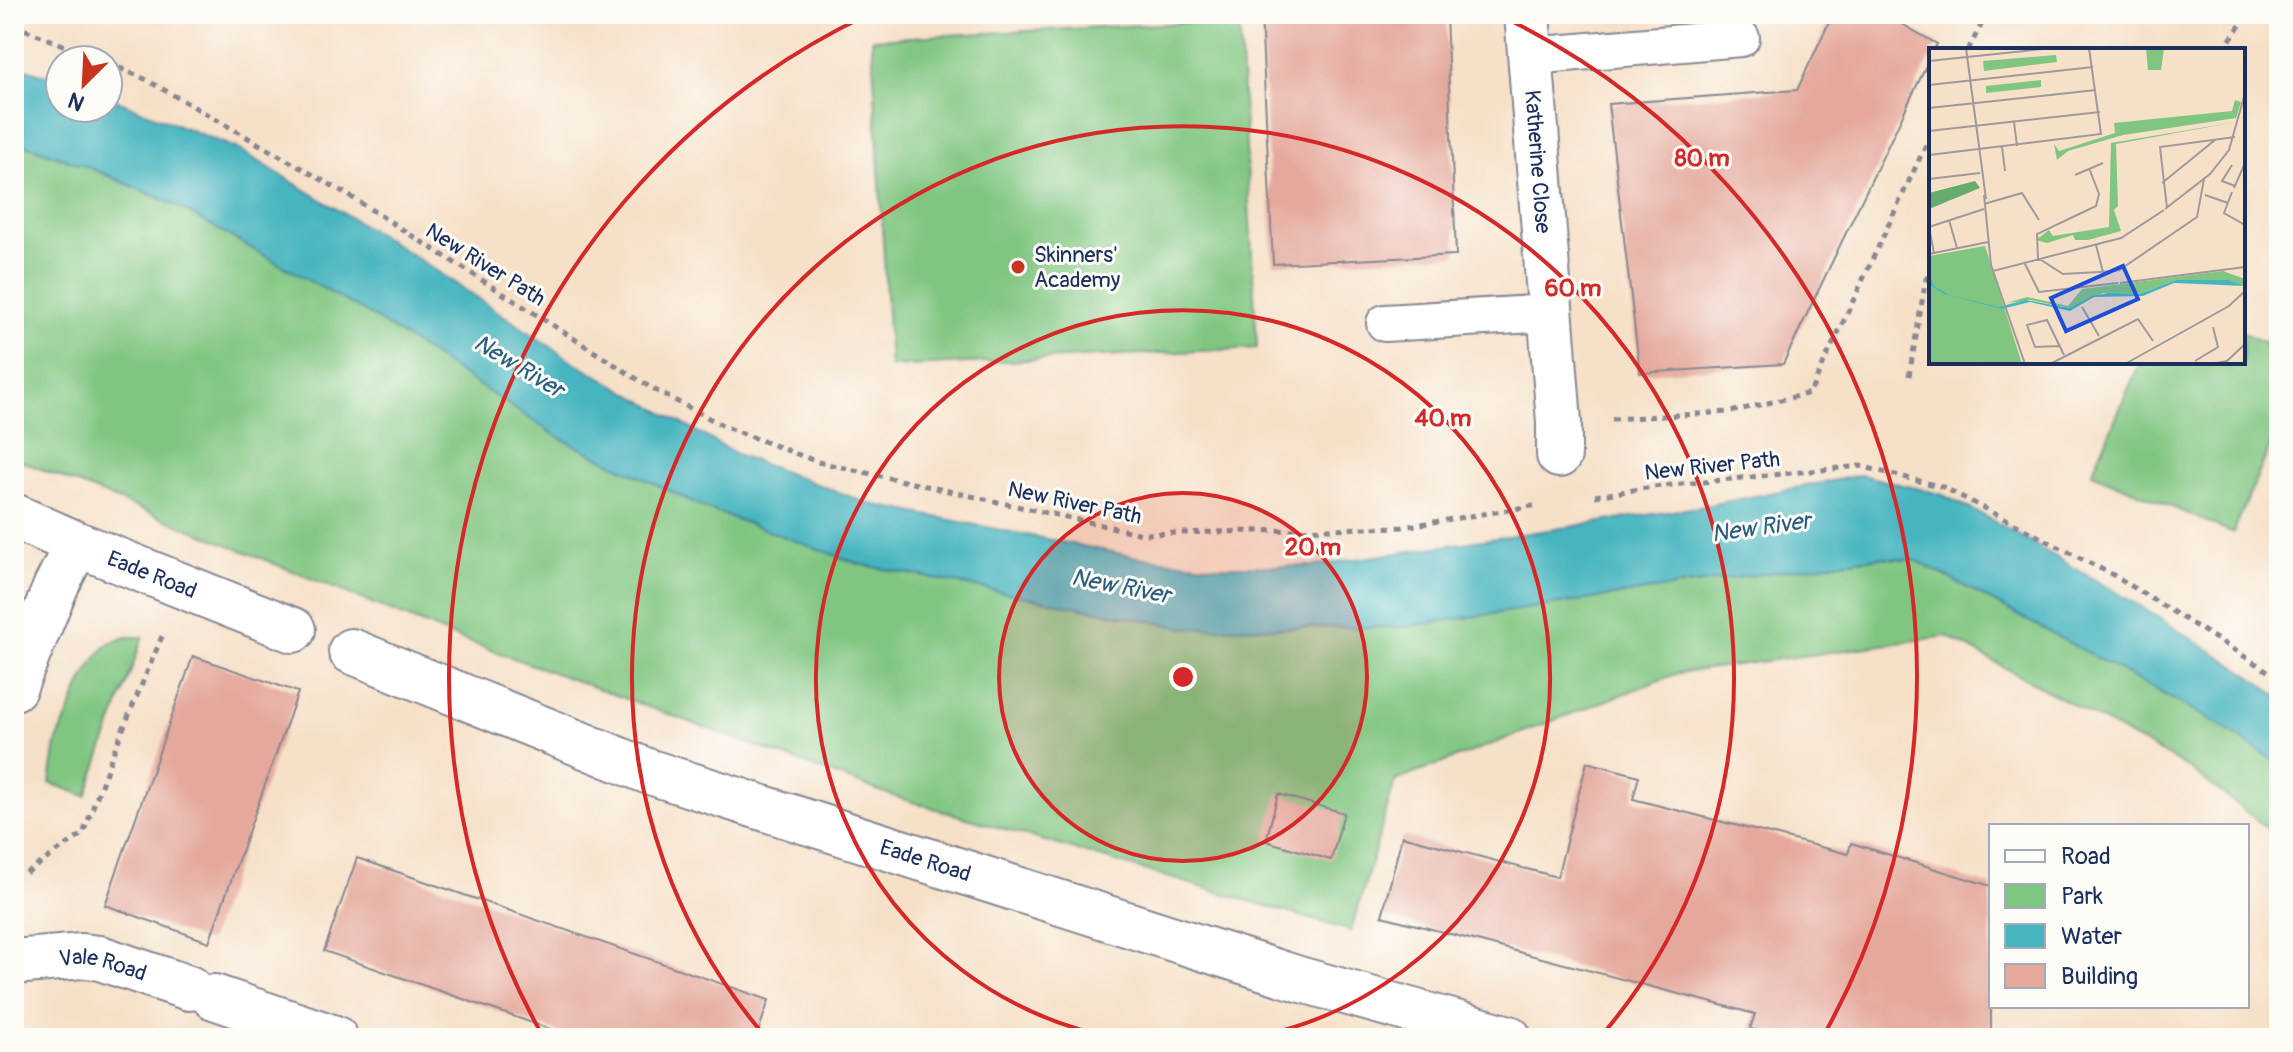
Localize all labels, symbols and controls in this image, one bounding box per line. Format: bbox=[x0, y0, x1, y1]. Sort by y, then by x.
north arrow bbox=[44, 44, 124, 124]
inset map bbox=[1929, 48, 2245, 364]
text: N bbox=[64, 85, 89, 117]
street label: Katherine Close bbox=[1518, 89, 1557, 235]
text: 80 m bbox=[1674, 144, 1730, 173]
street label: New River Path bbox=[420, 217, 551, 313]
place label: Skinners' Academy bbox=[1034, 241, 1120, 294]
marker: Skinners' Academy bbox=[1009, 258, 1027, 276]
text: 60 m bbox=[1545, 274, 1601, 303]
water label: New River bbox=[469, 328, 572, 406]
text: 40 m bbox=[1415, 404, 1471, 433]
street label: New River Path bbox=[1643, 445, 1781, 487]
street label: New River Path bbox=[1005, 475, 1144, 531]
water label: New River bbox=[1710, 506, 1816, 549]
text: 20 m bbox=[1285, 533, 1341, 562]
street label: Eade Road bbox=[103, 545, 201, 605]
water label: New River bbox=[1069, 563, 1176, 611]
centre of rings bbox=[1169, 663, 1197, 691]
legend bbox=[1989, 824, 2249, 1008]
street label: Eade Road bbox=[876, 833, 974, 888]
text: Road bbox=[2061, 842, 2111, 871]
text: Park bbox=[2061, 882, 2103, 911]
text: Water bbox=[2061, 922, 2122, 951]
street label: Vale Road bbox=[58, 943, 150, 988]
text: Building bbox=[2061, 962, 2138, 991]

